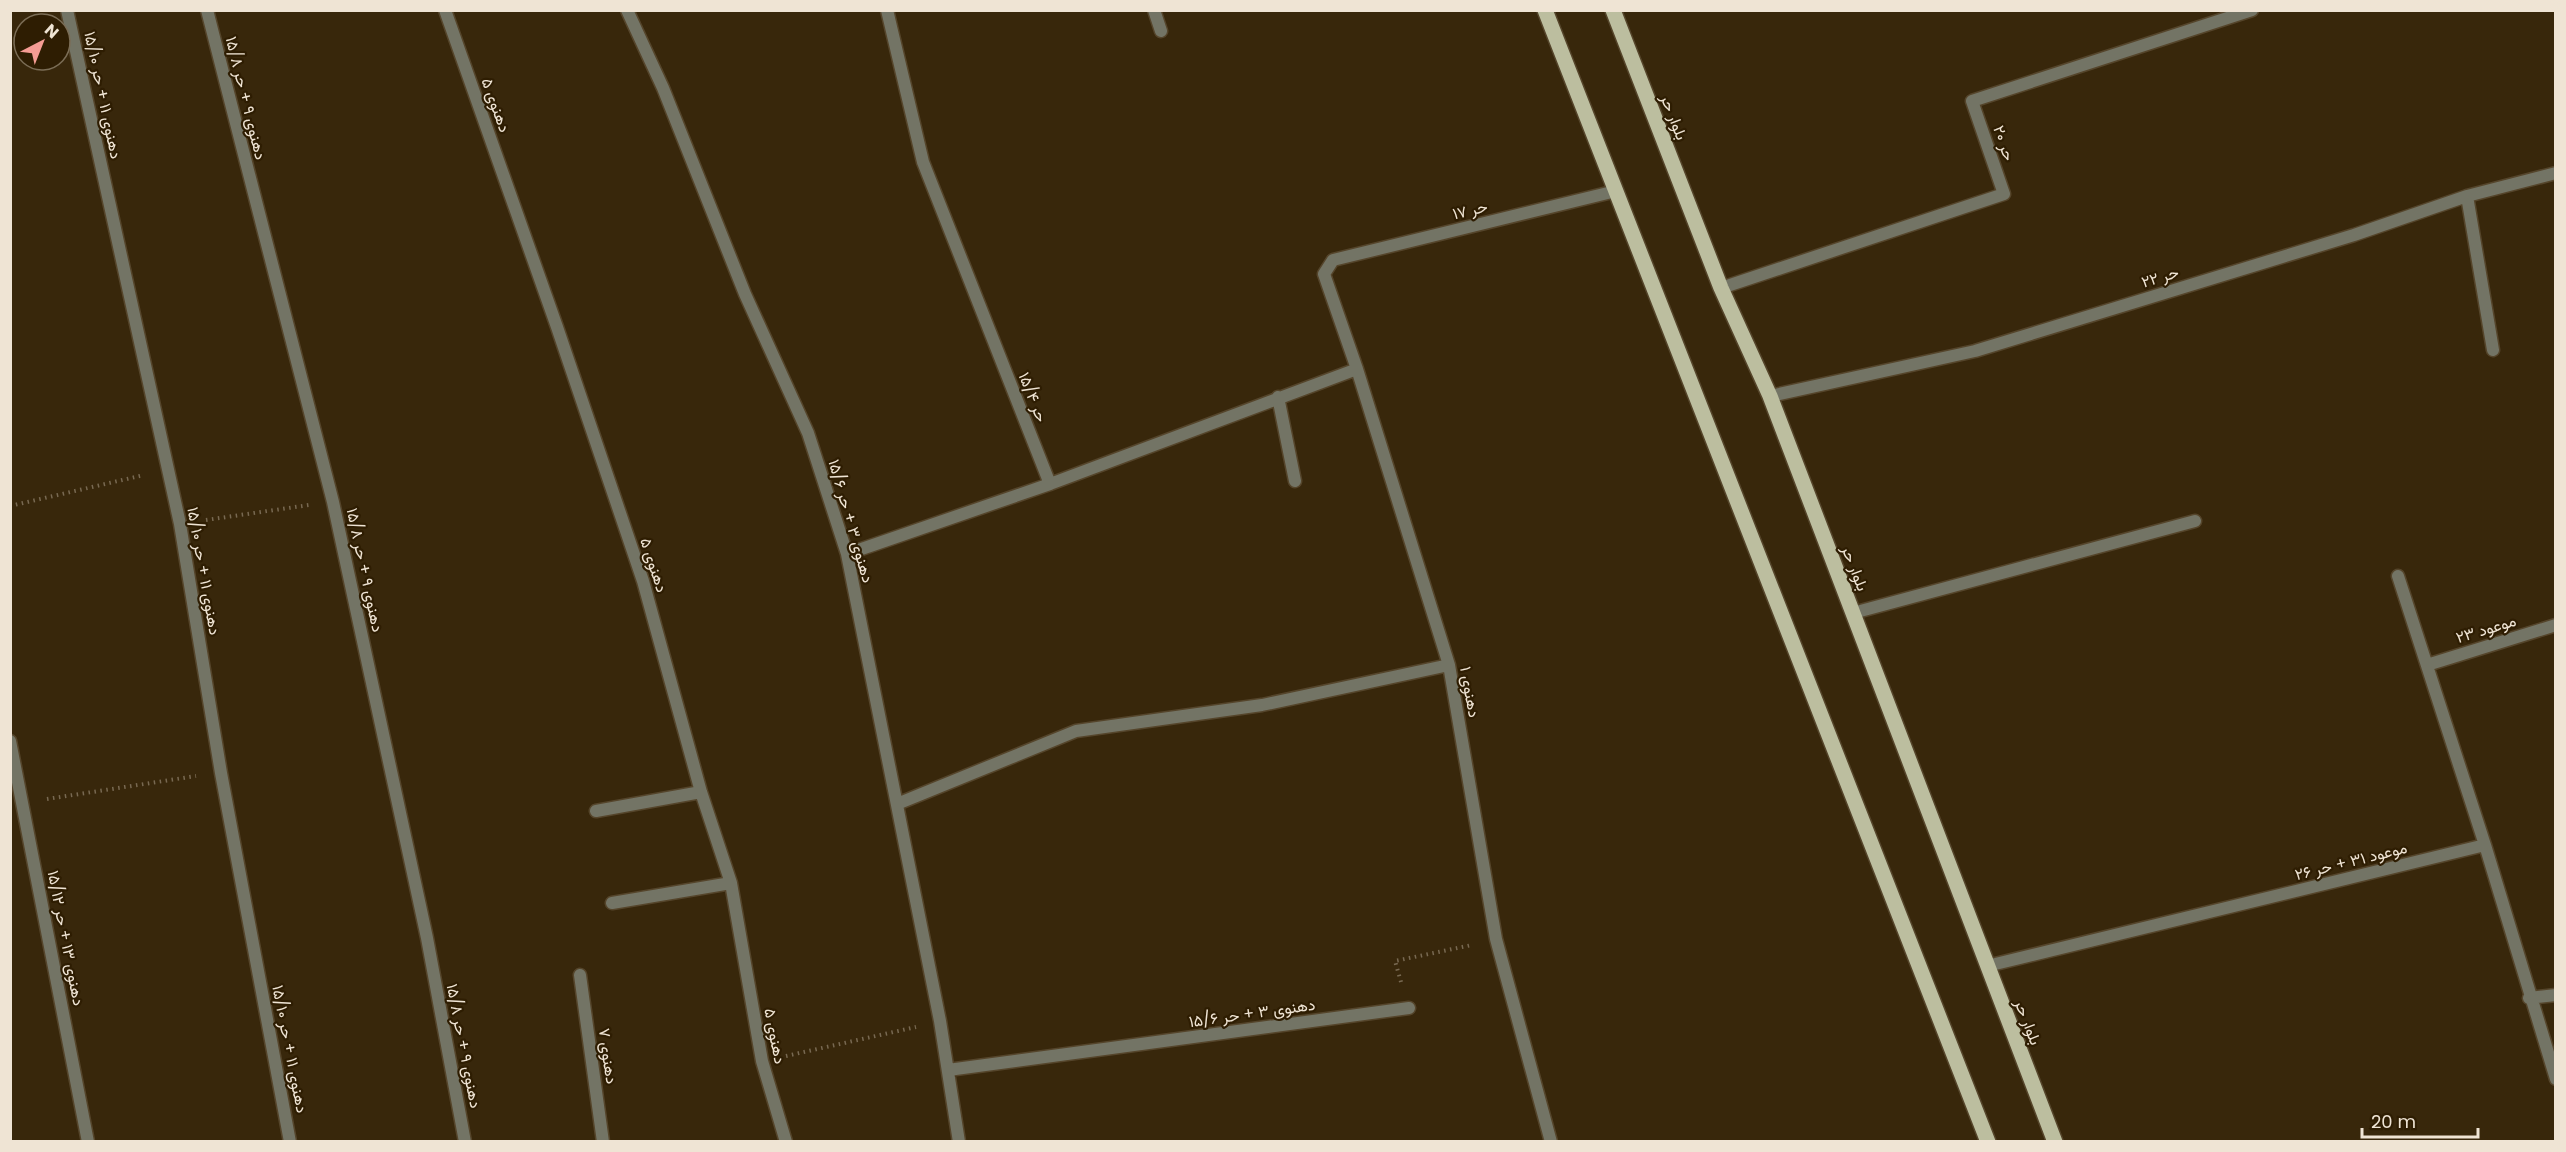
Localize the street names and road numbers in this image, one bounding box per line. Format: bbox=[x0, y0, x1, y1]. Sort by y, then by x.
street label: دهنوی ۱۱ + حر ۱۵/۱۰ bbox=[78, 29, 128, 161]
street label: دهنوی ۹ + حر ۱۵/۸ bbox=[220, 34, 272, 162]
street label: دهنوی ۵ bbox=[476, 75, 516, 135]
street label: بلوار حر bbox=[1654, 90, 1693, 143]
street label: حر ۲۰ bbox=[1987, 122, 2021, 164]
street label: حر ۱۷ bbox=[1450, 195, 1490, 225]
street label: حر ۲۲ bbox=[2139, 260, 2182, 294]
street label: حر ۱۵/۴ bbox=[1013, 369, 1054, 426]
street label: دهنوی ۳ + حر ۱۵/۶ bbox=[822, 457, 880, 585]
street label: دهنوی ۱۱ + حر ۱۵/۱۰ bbox=[181, 505, 227, 637]
street label: دهنوی ۹ + حر ۱۵/۸ bbox=[341, 506, 389, 634]
street label: دهنوی ۵ bbox=[634, 535, 674, 595]
street label: بلوار حر bbox=[1835, 541, 1874, 594]
street label: موعود ۲۳ bbox=[2453, 609, 2519, 649]
street label: دهنوی ۱ bbox=[1454, 665, 1486, 719]
street label: موعود ۳۱ + حر ۲۶ bbox=[2292, 836, 2410, 886]
street label: دهنوی ۱۳ + حر ۱۵/۱۲ bbox=[42, 868, 90, 1008]
street label: دهنوی ۹ + حر ۱۵/۸ bbox=[441, 982, 487, 1110]
street label: دهنوی ۱۱ + حر ۱۵/۱۰ bbox=[266, 983, 314, 1115]
street label: دهنوی ۳ + حر ۱۵/۶ bbox=[1187, 993, 1317, 1033]
street label: بلوار حر bbox=[2008, 995, 2047, 1048]
street label: دهنوی ۵ bbox=[758, 1006, 792, 1066]
street label: دهنوی ۷ bbox=[593, 1027, 623, 1085]

